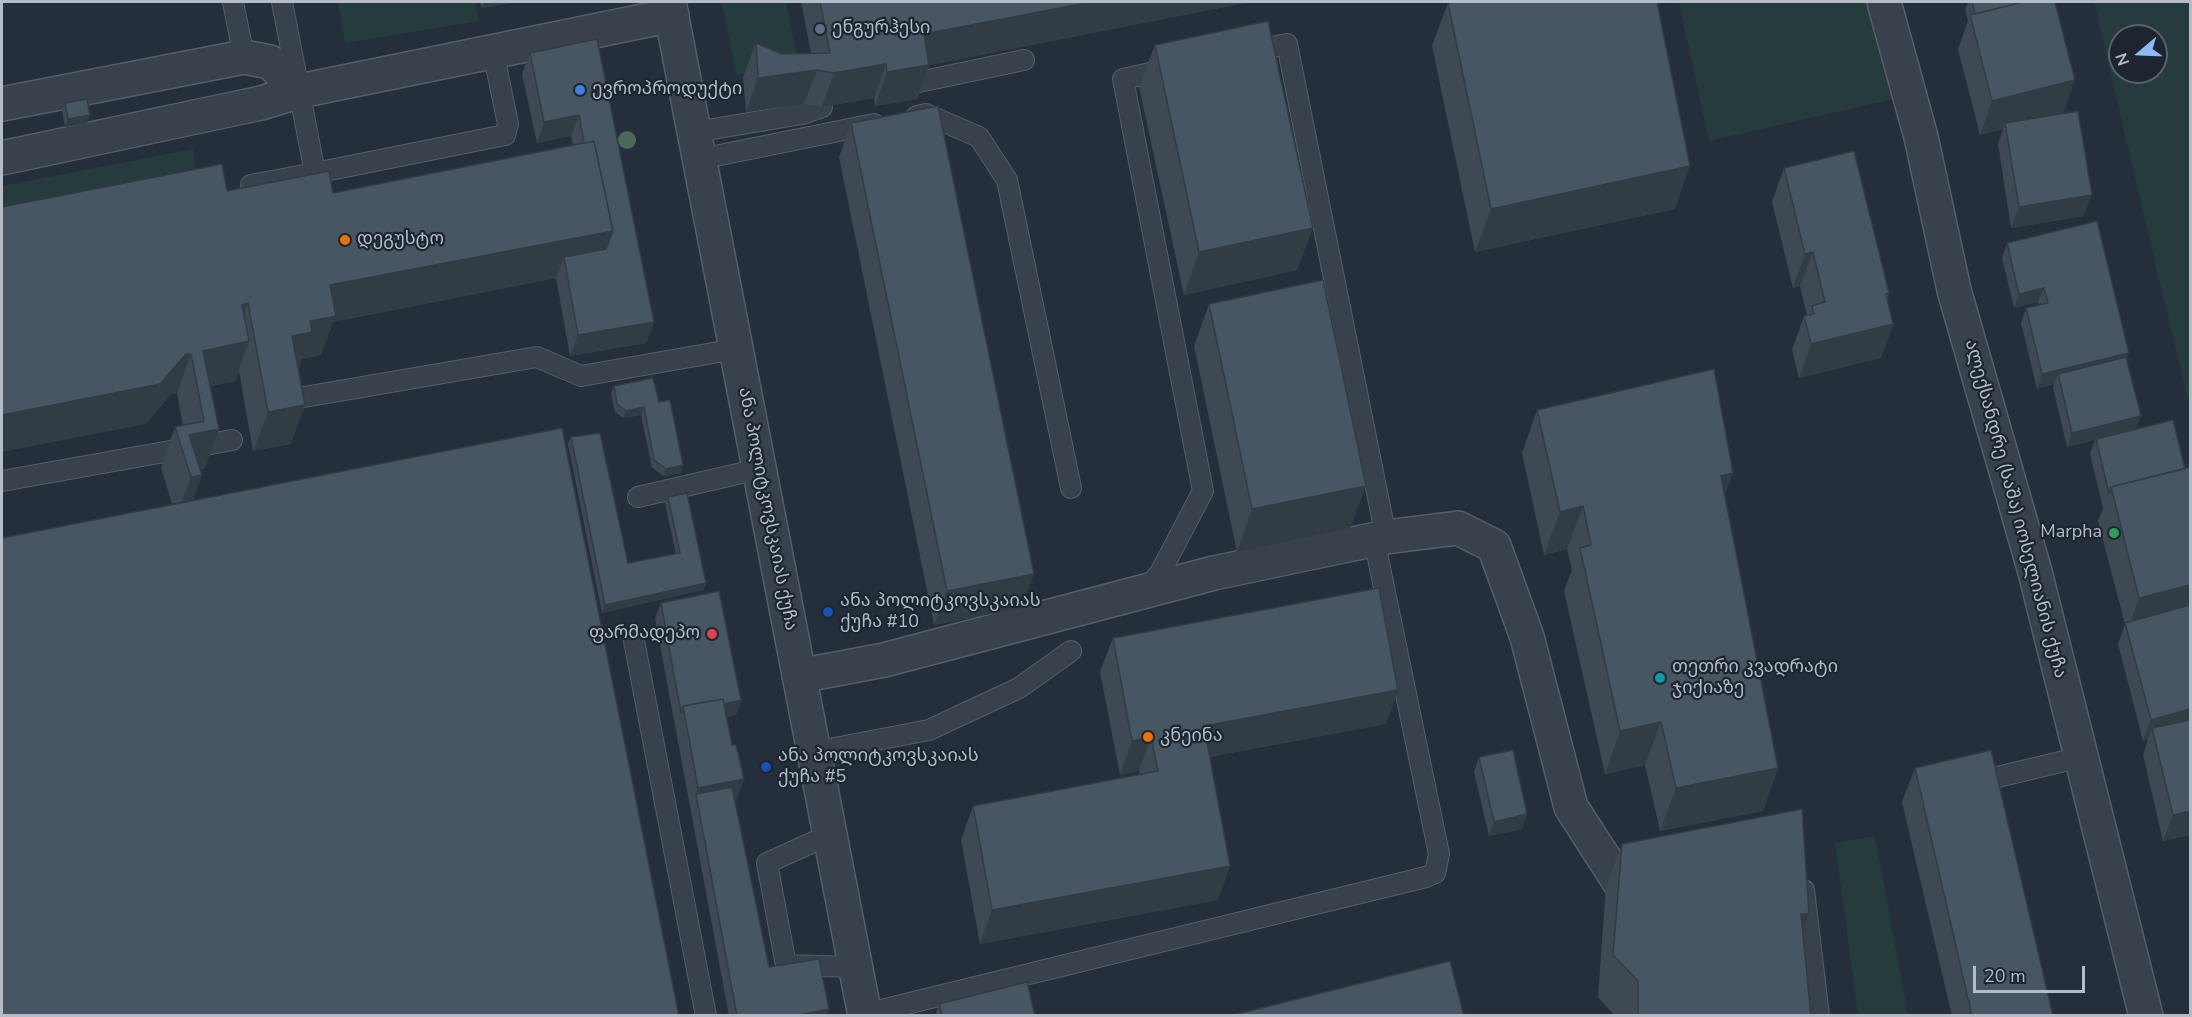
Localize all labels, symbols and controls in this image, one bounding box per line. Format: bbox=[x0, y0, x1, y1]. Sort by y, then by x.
place label: ენგურჰესი bbox=[832, 18, 930, 40]
marker: ენგურჰესი bbox=[813, 22, 827, 36]
north arrow bbox=[2108, 24, 2168, 84]
text: N bbox=[2111, 50, 2135, 68]
place label: ევროპროდუქტი bbox=[592, 79, 742, 101]
marker: ევროპროდუქტი bbox=[573, 83, 587, 97]
place label: დეგუსტო bbox=[357, 229, 444, 251]
marker: დეგუსტო bbox=[338, 233, 352, 247]
street label: ალექსანდრე (საშა) იოსელიანის ქუჩა bbox=[1959, 337, 2071, 681]
street label: ანა პოლიტკოვსკაიას ქუჩა bbox=[733, 386, 801, 632]
place label: Marpha bbox=[2040, 522, 2102, 544]
marker: Marpha bbox=[2107, 526, 2121, 540]
place label: ანა პოლიტკოვსკაიას ქუჩა #10 bbox=[840, 591, 1041, 634]
marker: ანა პოლიტკოვსკაიას ქუჩა #10 bbox=[821, 605, 835, 619]
place label: ფარმადეპო bbox=[589, 623, 700, 645]
marker: ფარმადეპო bbox=[705, 627, 719, 641]
place label: თეთრი კვადრატი ჯიქიაზე bbox=[1672, 657, 1838, 700]
marker: თეთრი კვადრატი ჯიქიაზე bbox=[1653, 671, 1667, 685]
place label: კნეინა bbox=[1160, 726, 1223, 748]
marker: კნეინა bbox=[1141, 730, 1155, 744]
place label: ანა პოლიტკოვსკაიას ქუჩა #5 bbox=[778, 746, 979, 789]
marker: ანა პოლიტკოვსკაიას ქუჩა #5 bbox=[759, 760, 773, 774]
scale bar bbox=[1976, 954, 2088, 992]
text: 20 m bbox=[1984, 964, 2026, 988]

